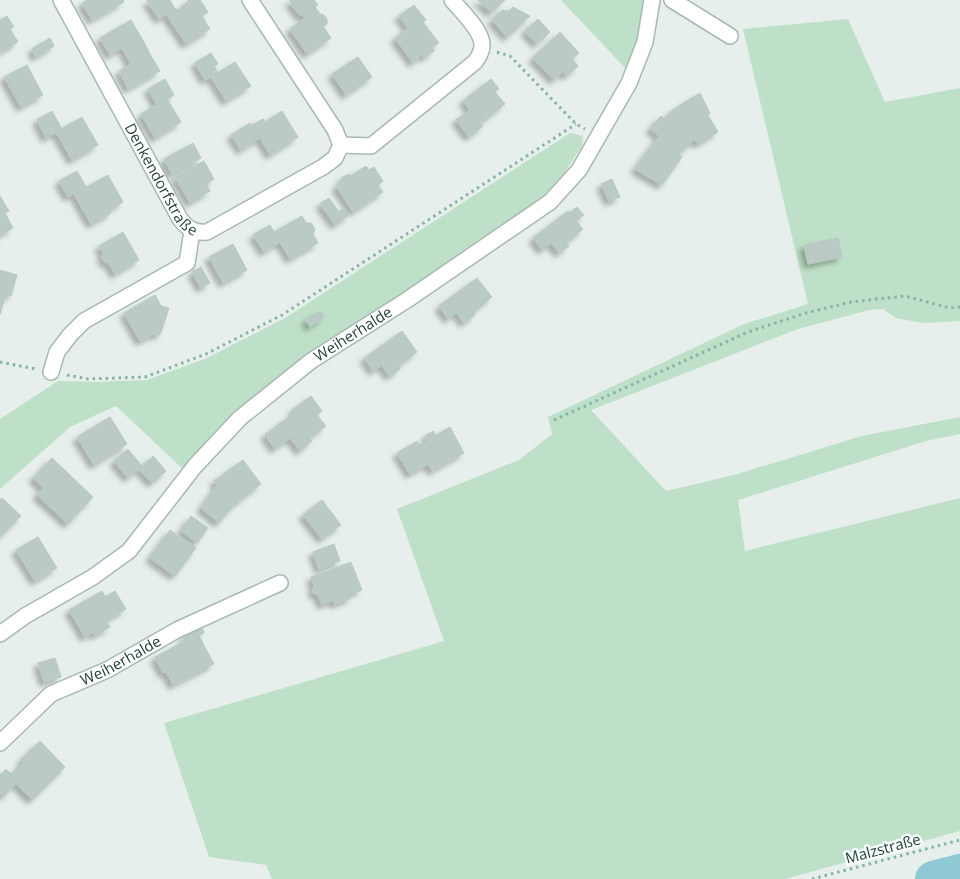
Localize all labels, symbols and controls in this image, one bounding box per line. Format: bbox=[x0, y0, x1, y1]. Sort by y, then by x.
street label: Denkendorfstraße bbox=[121, 119, 201, 240]
street label: Weiherhalde bbox=[310, 301, 395, 366]
street label: Weiherhalde bbox=[77, 630, 164, 689]
street label: Malzstraße bbox=[843, 828, 923, 868]

